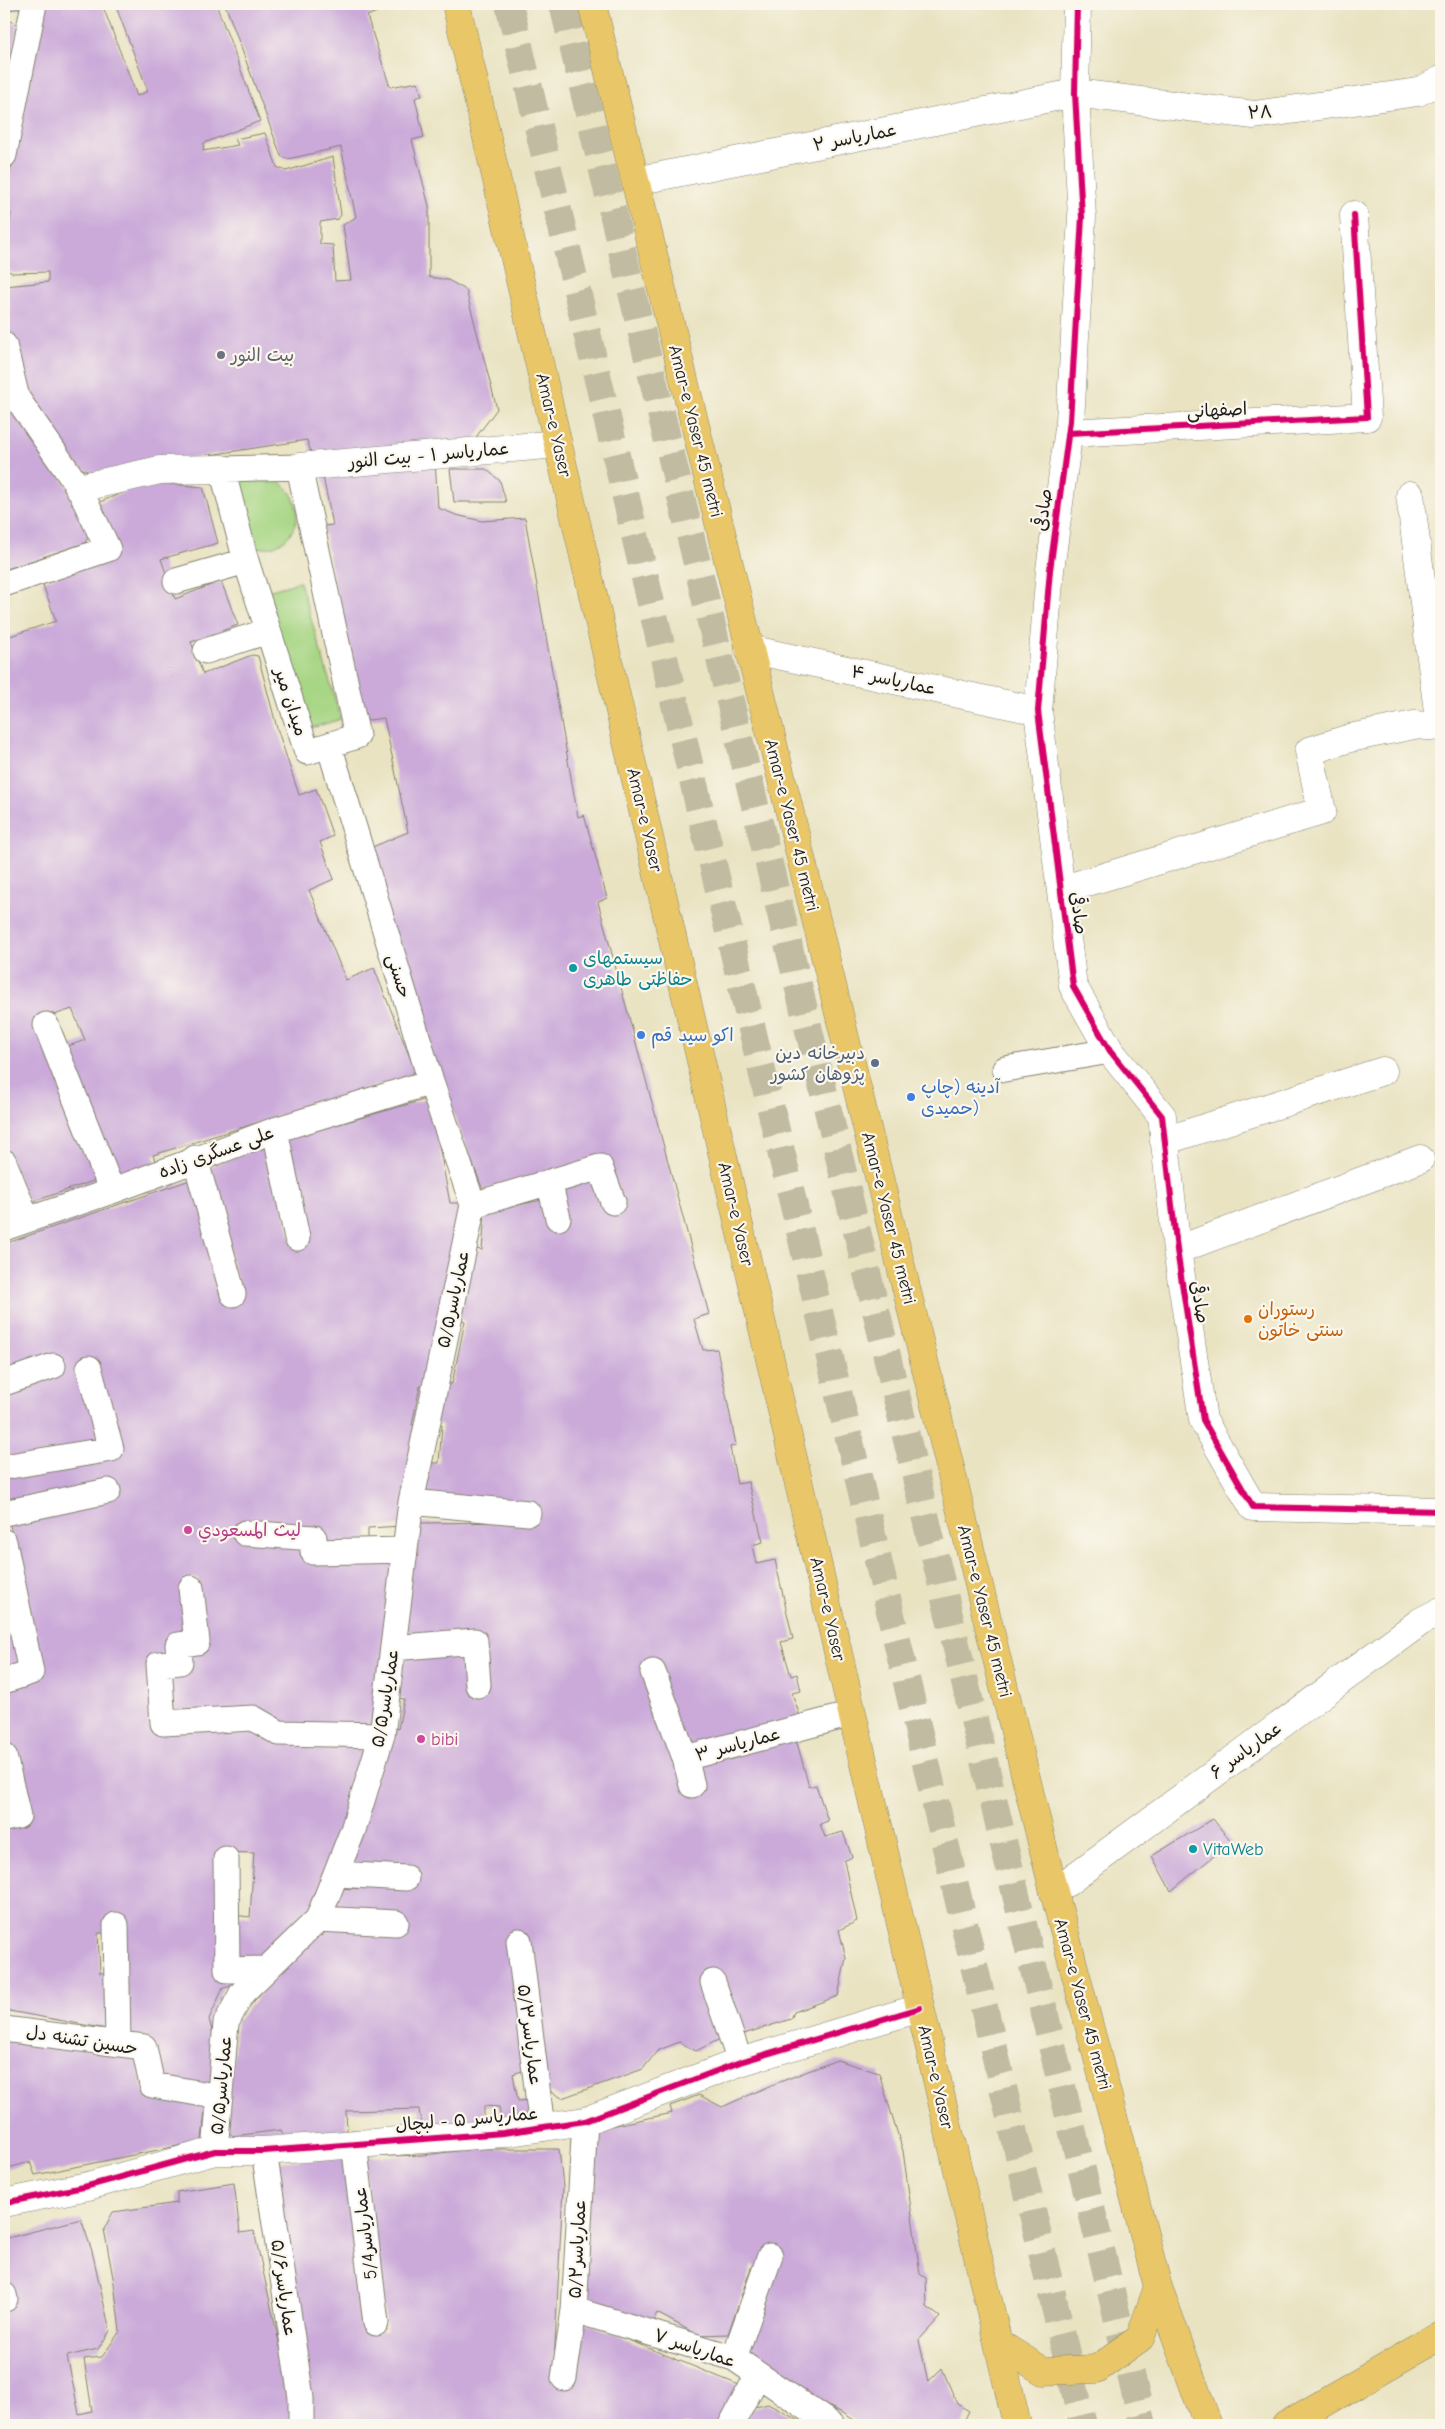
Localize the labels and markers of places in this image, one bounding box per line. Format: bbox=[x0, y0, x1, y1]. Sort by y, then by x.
place label: بیت النور bbox=[229, 345, 294, 367]
marker: بیت النور bbox=[215, 349, 227, 361]
place label: سیستمهای حفاظتی طاهری bbox=[583, 948, 693, 990]
marker: سیستمهای حفاظتی طاهری bbox=[567, 962, 579, 974]
place label: اکو سید قم bbox=[651, 1025, 734, 1049]
marker: اکو سید قم bbox=[635, 1029, 647, 1041]
place label: دبیرخانه دین پژوهان کشور bbox=[769, 1043, 865, 1086]
marker: دبیرخانه دین پژوهان کشور bbox=[869, 1057, 881, 1069]
place label: آدینه (چاپ حمیدی) bbox=[921, 1077, 1001, 1119]
marker: آدینه (چاپ حمیدی) bbox=[905, 1091, 917, 1103]
place label: رستوران سنتی خاتون bbox=[1258, 1299, 1344, 1341]
marker: رستوران سنتی خاتون bbox=[1242, 1313, 1254, 1325]
place label: ليث المسعودي bbox=[198, 1520, 301, 1543]
marker: ليث المسعودي bbox=[182, 1524, 194, 1536]
place label: bibi bbox=[431, 1729, 458, 1750]
marker: bibi bbox=[415, 1733, 427, 1745]
place label: VitaWeb bbox=[1203, 1839, 1264, 1860]
marker: VitaWeb bbox=[1187, 1843, 1199, 1855]

